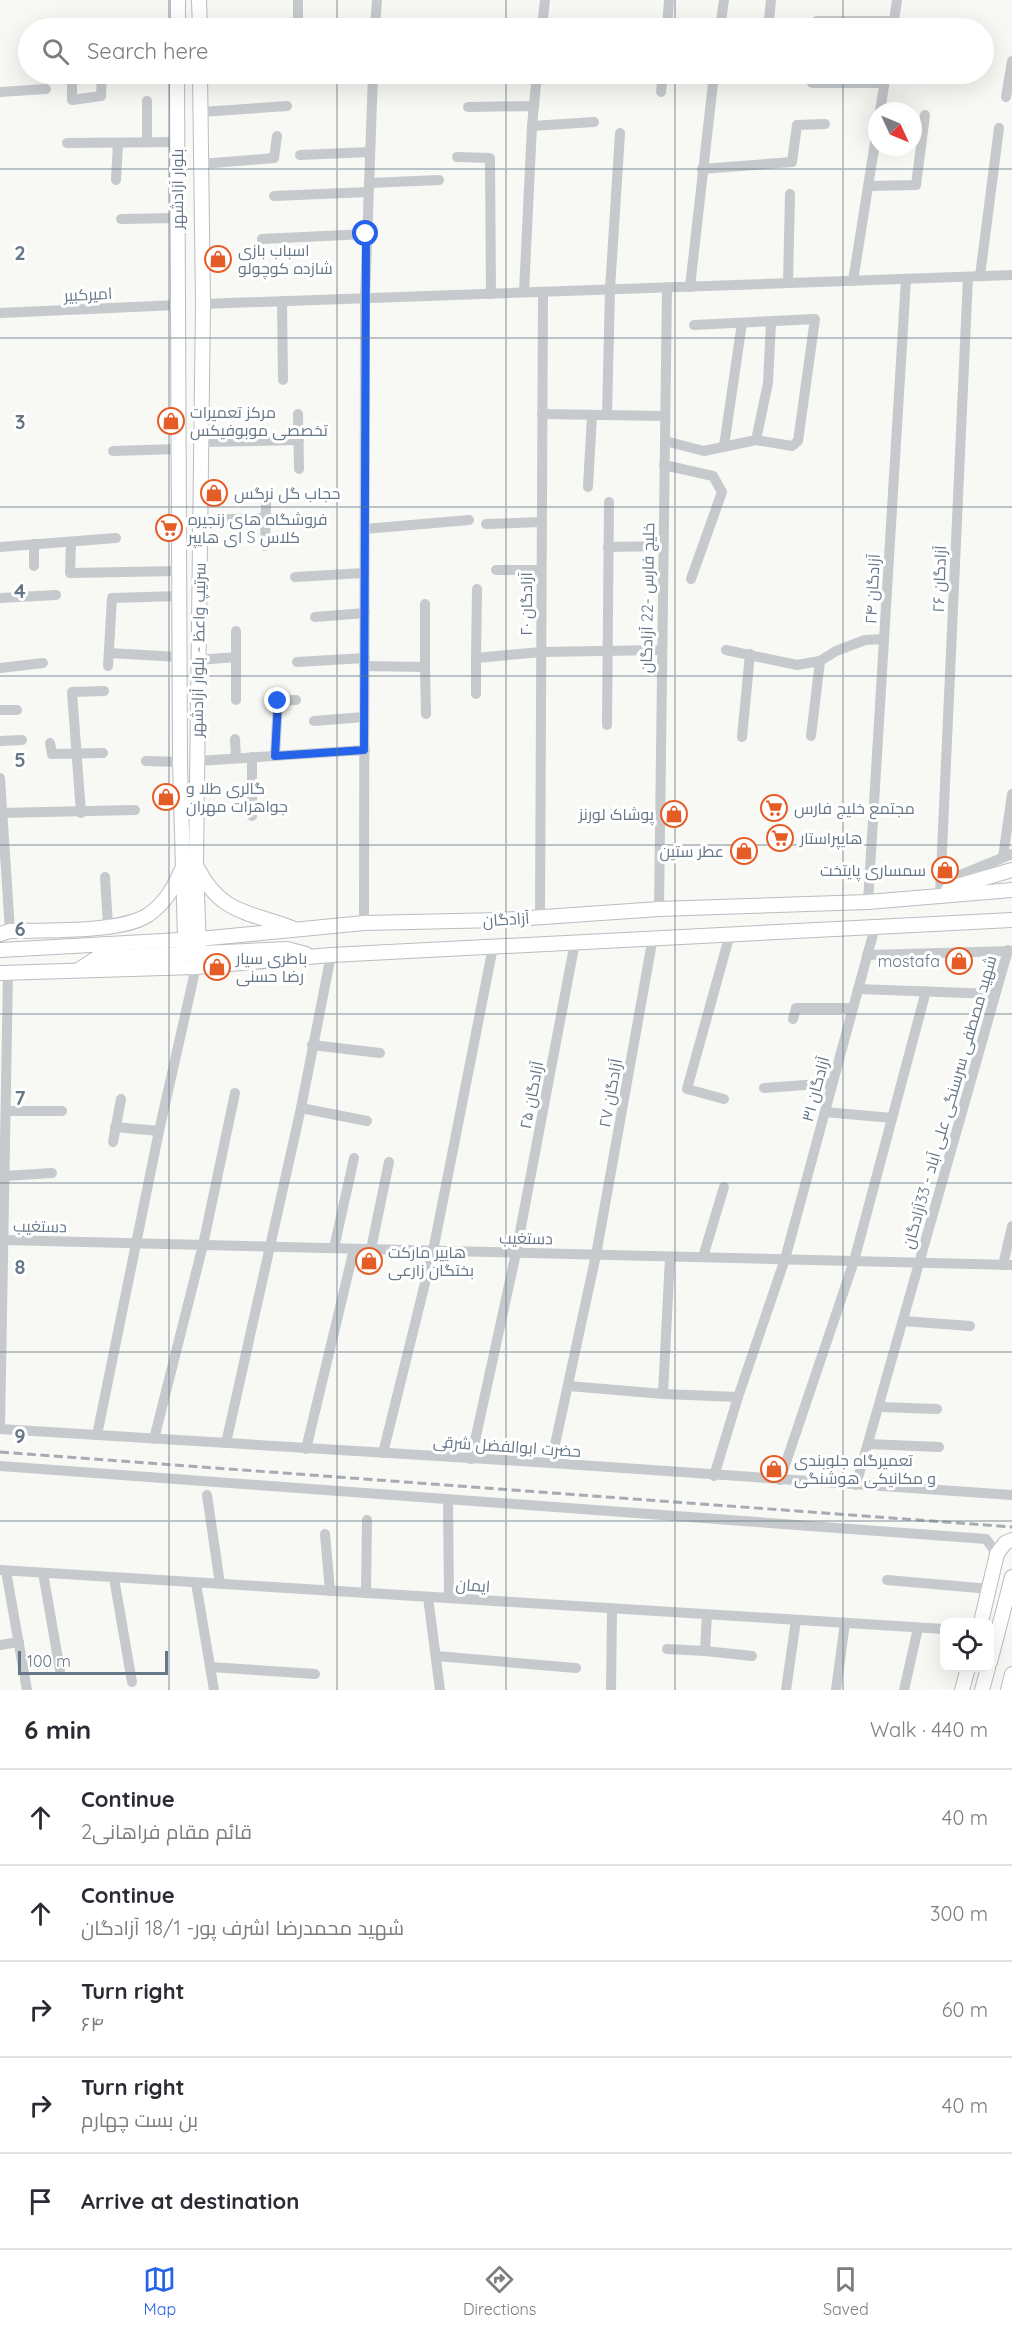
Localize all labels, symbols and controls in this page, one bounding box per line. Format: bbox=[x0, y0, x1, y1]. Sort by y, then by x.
search box bbox=[18, 18, 994, 84]
icon: search bbox=[39, 35, 72, 68]
text: Search here bbox=[87, 37, 208, 65]
north arrow bbox=[868, 102, 922, 156]
street label: بلوار آزادشهر bbox=[167, 149, 188, 230]
route start bbox=[352, 220, 378, 246]
text: 2 bbox=[14, 240, 26, 265]
place label: اسباب بازی شازده کوچولو bbox=[238, 240, 333, 280]
shop icon: اسباب بازی شازده کوچولو bbox=[203, 244, 233, 274]
street label: امیرکبیر bbox=[62, 283, 113, 305]
place label: مرکز تعمیرات تخصصی موبوفیکس bbox=[190, 402, 328, 441]
shop icon: مرکز تعمیرات تخصصی موبوفیکس bbox=[156, 406, 186, 436]
text: 3 bbox=[15, 409, 25, 434]
shop icon: حجاب گل نرگس bbox=[199, 478, 229, 508]
place label: حجاب گل نرگس bbox=[234, 483, 340, 504]
place label: فروشگاه های زنجیره ای هایپر S کلاس bbox=[187, 509, 327, 549]
supermarket icon: فروشگاه های زنجیره ای هایپر S کلاس bbox=[154, 513, 184, 543]
street label: خلیج فارس -22 آزادگان bbox=[636, 523, 660, 673]
street label: ۲۶ آزادگان bbox=[928, 544, 951, 613]
street label: ۲۴ آزادگان bbox=[860, 553, 885, 625]
street label: سرتیپ واعظ - بلوار آزادشهر bbox=[186, 562, 212, 739]
street label: ۲۰ آزادگان bbox=[516, 572, 537, 636]
text: 4 bbox=[14, 578, 26, 603]
route end bbox=[264, 687, 290, 713]
text: 5 bbox=[14, 747, 26, 772]
place label: گالری طلا و جواهرات مهران bbox=[186, 778, 288, 817]
shop icon: گالری طلا و جواهرات مهران bbox=[151, 782, 181, 812]
supermarket icon: مجتمع خلیج فارس bbox=[759, 793, 789, 823]
place label: مجتمع خلیج فارس bbox=[794, 798, 915, 820]
shop icon: پوشاک لورنز bbox=[659, 799, 689, 829]
place label: پوشاک لورنز bbox=[578, 804, 655, 826]
supermarket icon: هایپراستار bbox=[765, 823, 795, 853]
place label: هایپراستار bbox=[799, 828, 862, 850]
shop icon: عطر ستین bbox=[729, 836, 759, 866]
place label: عطر ستین bbox=[660, 841, 724, 862]
shop icon: سمساری پایتخت bbox=[930, 855, 960, 885]
place label: سمساری پایتخت bbox=[820, 860, 926, 882]
street label: آزادگان bbox=[482, 907, 531, 932]
text: 6 bbox=[14, 916, 26, 941]
shop icon: mostafa bbox=[944, 946, 974, 976]
place label: باطری سیار رضا حسنی bbox=[235, 948, 307, 987]
place label: mostafa bbox=[878, 951, 940, 971]
shop icon: باطری سیار رضا حسنی bbox=[202, 952, 232, 982]
street label: شهید مصطفی سرسنگی علی آباد - 33آزادگان bbox=[897, 953, 1001, 1251]
street label: ۳۱ آزادگان bbox=[797, 1053, 834, 1124]
street label: ۲۷ آزادگان bbox=[594, 1056, 627, 1129]
street label: ۲۵ آزادگان bbox=[515, 1059, 548, 1131]
text: 7 bbox=[15, 1085, 26, 1110]
street label: دستغیب bbox=[13, 1216, 67, 1236]
street label: دستغیب bbox=[499, 1228, 553, 1248]
place label: هاپیر مارکت بختگان زارعی bbox=[388, 1242, 474, 1281]
shop icon: هاپیر مارکت بختگان زارعی bbox=[354, 1246, 384, 1276]
text: 8 bbox=[15, 1254, 26, 1279]
text: 9 bbox=[14, 1423, 26, 1448]
street label: حضرت ابوالفضل شرقی bbox=[432, 1431, 582, 1462]
place label: تعمیرگاه جلوبندی و مکانیکی هوشنگی bbox=[794, 1450, 936, 1489]
shop icon: تعمیرگاه جلوبندی و مکانیکی هوشنگی bbox=[759, 1454, 789, 1484]
street label: ایمان bbox=[455, 1574, 491, 1597]
map controls bbox=[940, 1618, 994, 1672]
button: locate bbox=[940, 1618, 994, 1672]
scale bar bbox=[18, 1648, 168, 1676]
text: 100 m bbox=[27, 1651, 71, 1671]
text: 6 min bbox=[24, 1713, 91, 1746]
text: Walk · 440 m bbox=[870, 1717, 988, 1742]
text: Continue bbox=[81, 1785, 175, 1813]
icon: ahead bbox=[24, 1801, 57, 1834]
text: 40 m bbox=[942, 1805, 988, 1830]
text: 2قائم مقام فراهانی bbox=[81, 1819, 252, 1844]
text: Continue bbox=[81, 1881, 175, 1909]
icon: ahead bbox=[24, 1897, 57, 1930]
text: 300 m bbox=[930, 1901, 988, 1926]
text: شهید محمدرضا اشرف پور- 18/1 آزادگان bbox=[81, 1915, 404, 1940]
text: Turn right bbox=[81, 1977, 185, 2005]
icon: right bbox=[24, 1993, 57, 2026]
text: 60 m bbox=[942, 1997, 988, 2022]
text: ۶۴ bbox=[81, 2011, 104, 2036]
text: Turn right bbox=[81, 2073, 185, 2101]
icon: right bbox=[24, 2089, 57, 2122]
text: 40 m bbox=[942, 2093, 988, 2118]
text: بن بست چهارم bbox=[81, 2107, 198, 2132]
icon: arrive bbox=[24, 2185, 57, 2218]
text: Arrive at destination bbox=[81, 2187, 299, 2215]
tab: Map bbox=[143, 2263, 176, 2319]
tab: Directions bbox=[463, 2263, 536, 2319]
tab: Saved bbox=[823, 2263, 869, 2319]

